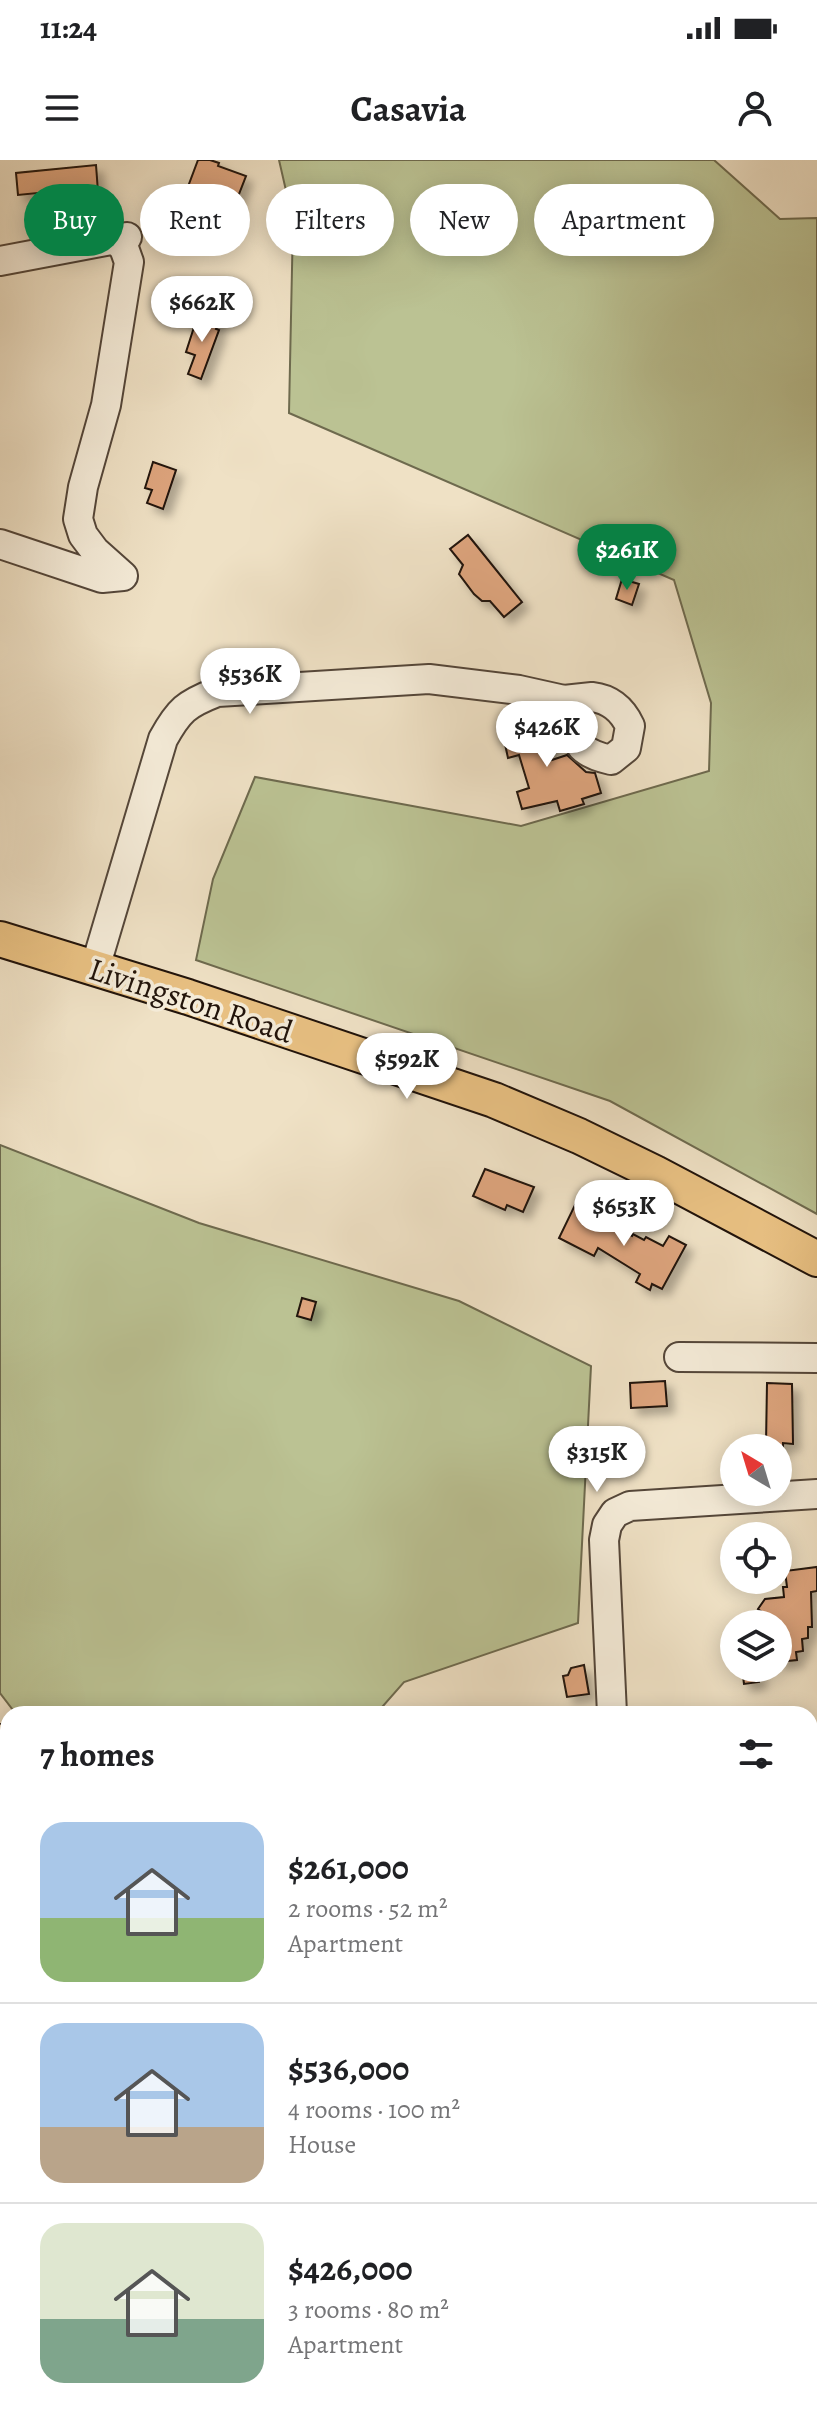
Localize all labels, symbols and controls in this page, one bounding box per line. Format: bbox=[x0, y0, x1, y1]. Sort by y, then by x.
text: 11:24 bbox=[40, 8, 97, 48]
text: Casavia bbox=[351, 84, 466, 133]
icon: menu bbox=[40, 86, 84, 130]
icon: person bbox=[733, 86, 777, 130]
chip: Buy bbox=[24, 184, 124, 256]
chip: Rent bbox=[140, 184, 250, 256]
chip: Filters bbox=[266, 184, 394, 256]
chip: New bbox=[410, 184, 518, 256]
chip: Apartment bbox=[534, 184, 714, 256]
pin: $662K bbox=[146, 276, 258, 344]
text: $662K bbox=[169, 284, 235, 319]
pin: $261K bbox=[571, 524, 683, 592]
text: $261K bbox=[595, 532, 659, 567]
pin: $536K bbox=[194, 648, 306, 716]
text: $536K bbox=[218, 656, 282, 691]
pin: $426K bbox=[491, 701, 603, 769]
text: $426K bbox=[514, 709, 580, 744]
street label: Livingston Road bbox=[83, 946, 299, 1054]
pin: $592K bbox=[351, 1033, 463, 1101]
text: $592K bbox=[375, 1041, 439, 1076]
pin: $653K bbox=[568, 1180, 680, 1248]
text: $653K bbox=[592, 1188, 656, 1223]
pin: $315K bbox=[541, 1426, 653, 1494]
text: $315K bbox=[567, 1434, 627, 1469]
north arrow bbox=[720, 1434, 792, 1506]
map controls bbox=[720, 1434, 792, 1682]
button: locate bbox=[720, 1522, 792, 1594]
button: layers bbox=[720, 1610, 792, 1682]
text: 7 homes bbox=[40, 1731, 155, 1778]
icon: filters bbox=[734, 1732, 778, 1776]
text: $261,000 bbox=[288, 1844, 409, 1891]
icon: home bbox=[104, 1854, 200, 1950]
text: 2 rooms · 52 m² bbox=[288, 1891, 447, 1926]
text: Apartment bbox=[288, 1926, 403, 1961]
text: $536,000 bbox=[288, 2045, 409, 2092]
icon: home bbox=[104, 2055, 200, 2151]
text: 4 rooms · 100 m² bbox=[288, 2092, 460, 2127]
text: House bbox=[288, 2127, 356, 2162]
text: $426,000 bbox=[288, 2245, 413, 2292]
icon: home bbox=[104, 2255, 200, 2351]
text: 3 rooms · 80 m² bbox=[288, 2292, 449, 2327]
text: Apartment bbox=[288, 2327, 403, 2362]

